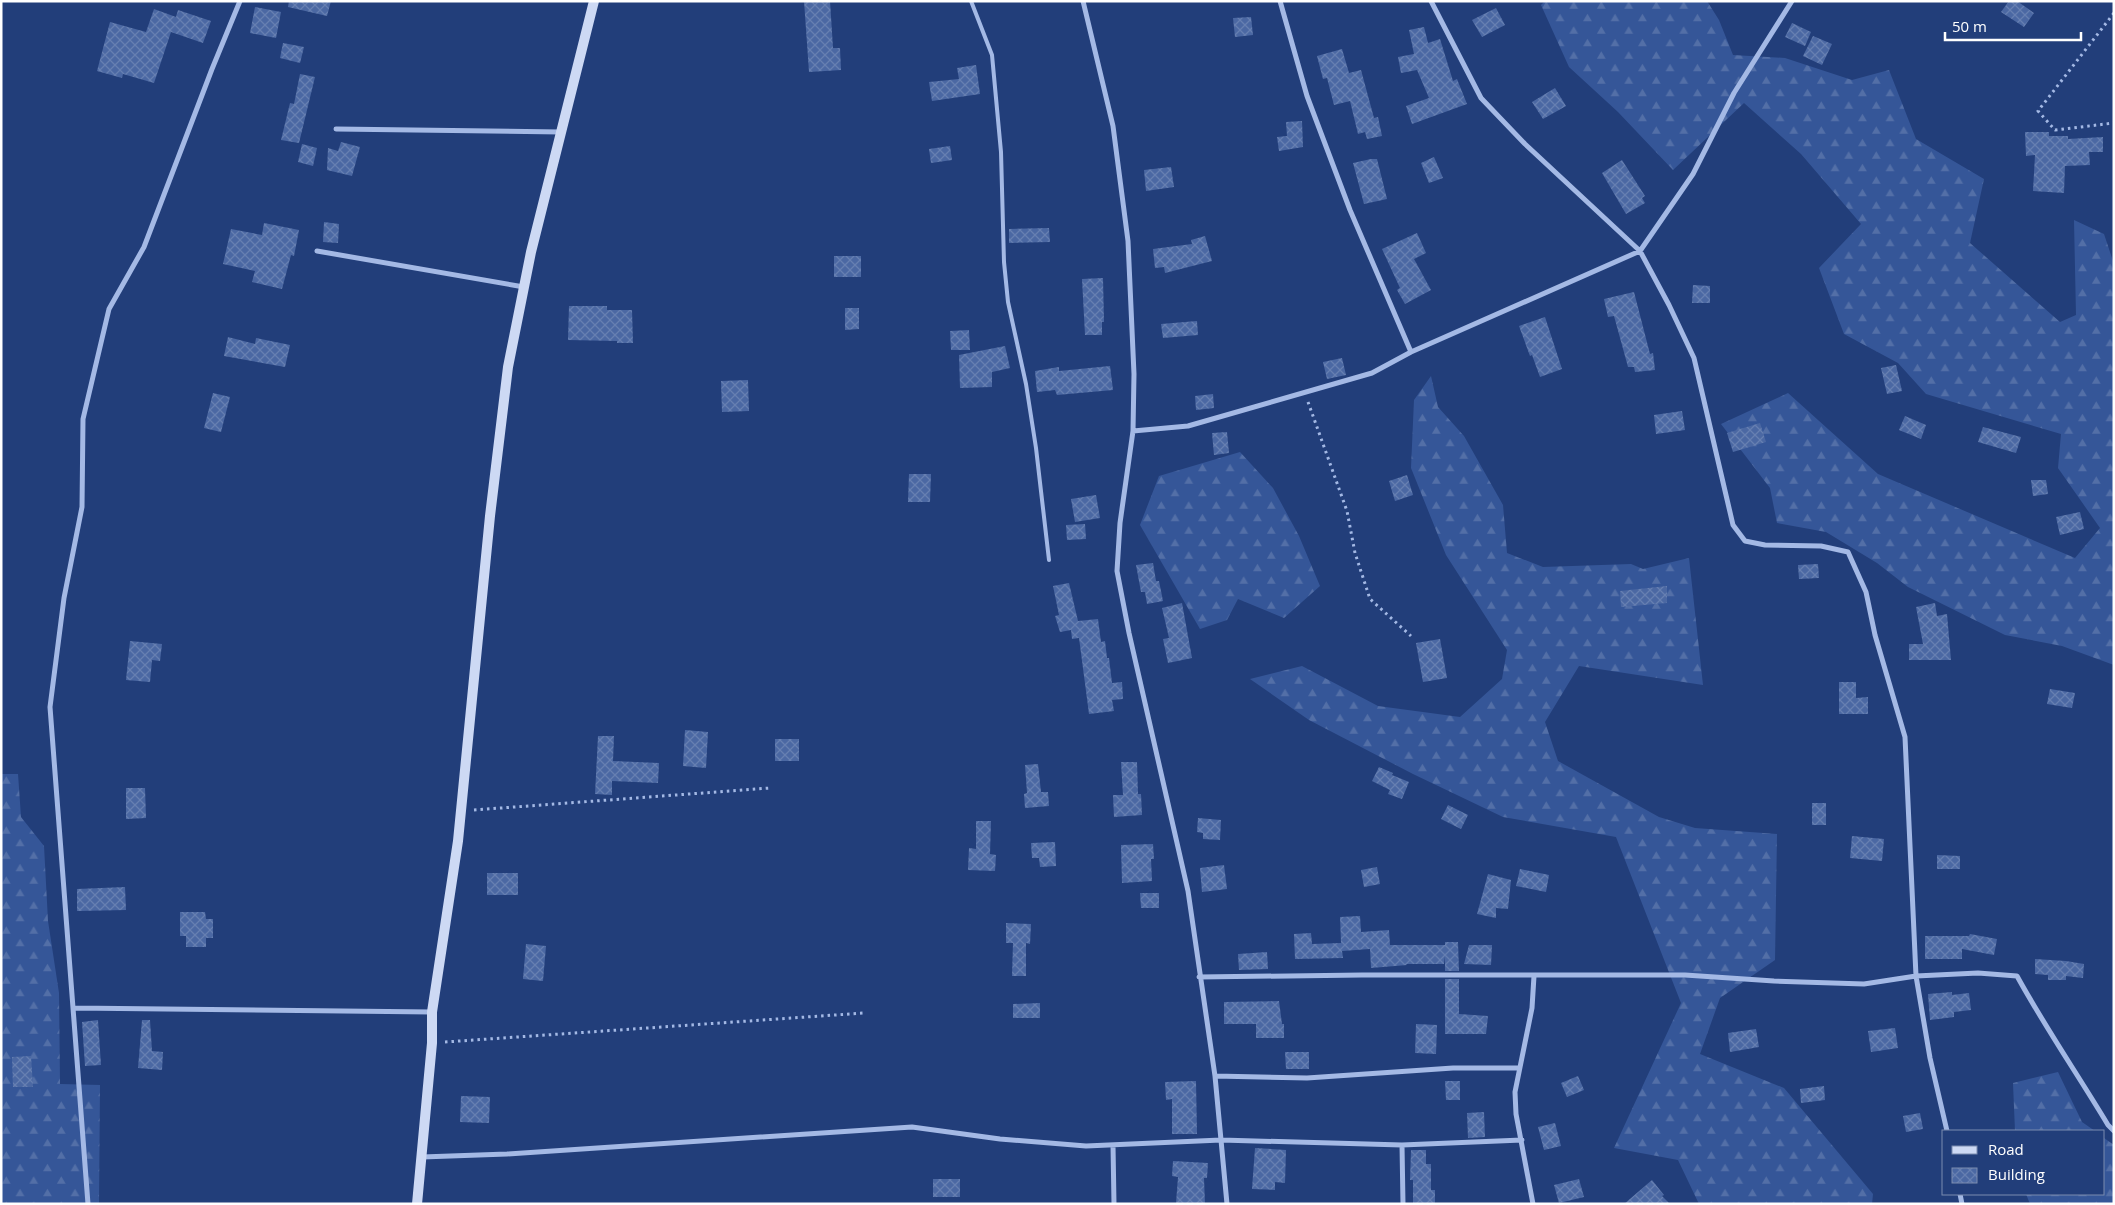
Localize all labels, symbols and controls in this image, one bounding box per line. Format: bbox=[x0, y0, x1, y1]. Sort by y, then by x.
scale bar bbox=[1945, 10, 2081, 42]
text: 50 m bbox=[1952, 16, 1987, 36]
legend bbox=[1942, 1130, 2105, 1195]
text: Road bbox=[1988, 1139, 2024, 1159]
text: Building bbox=[1988, 1164, 2045, 1184]

